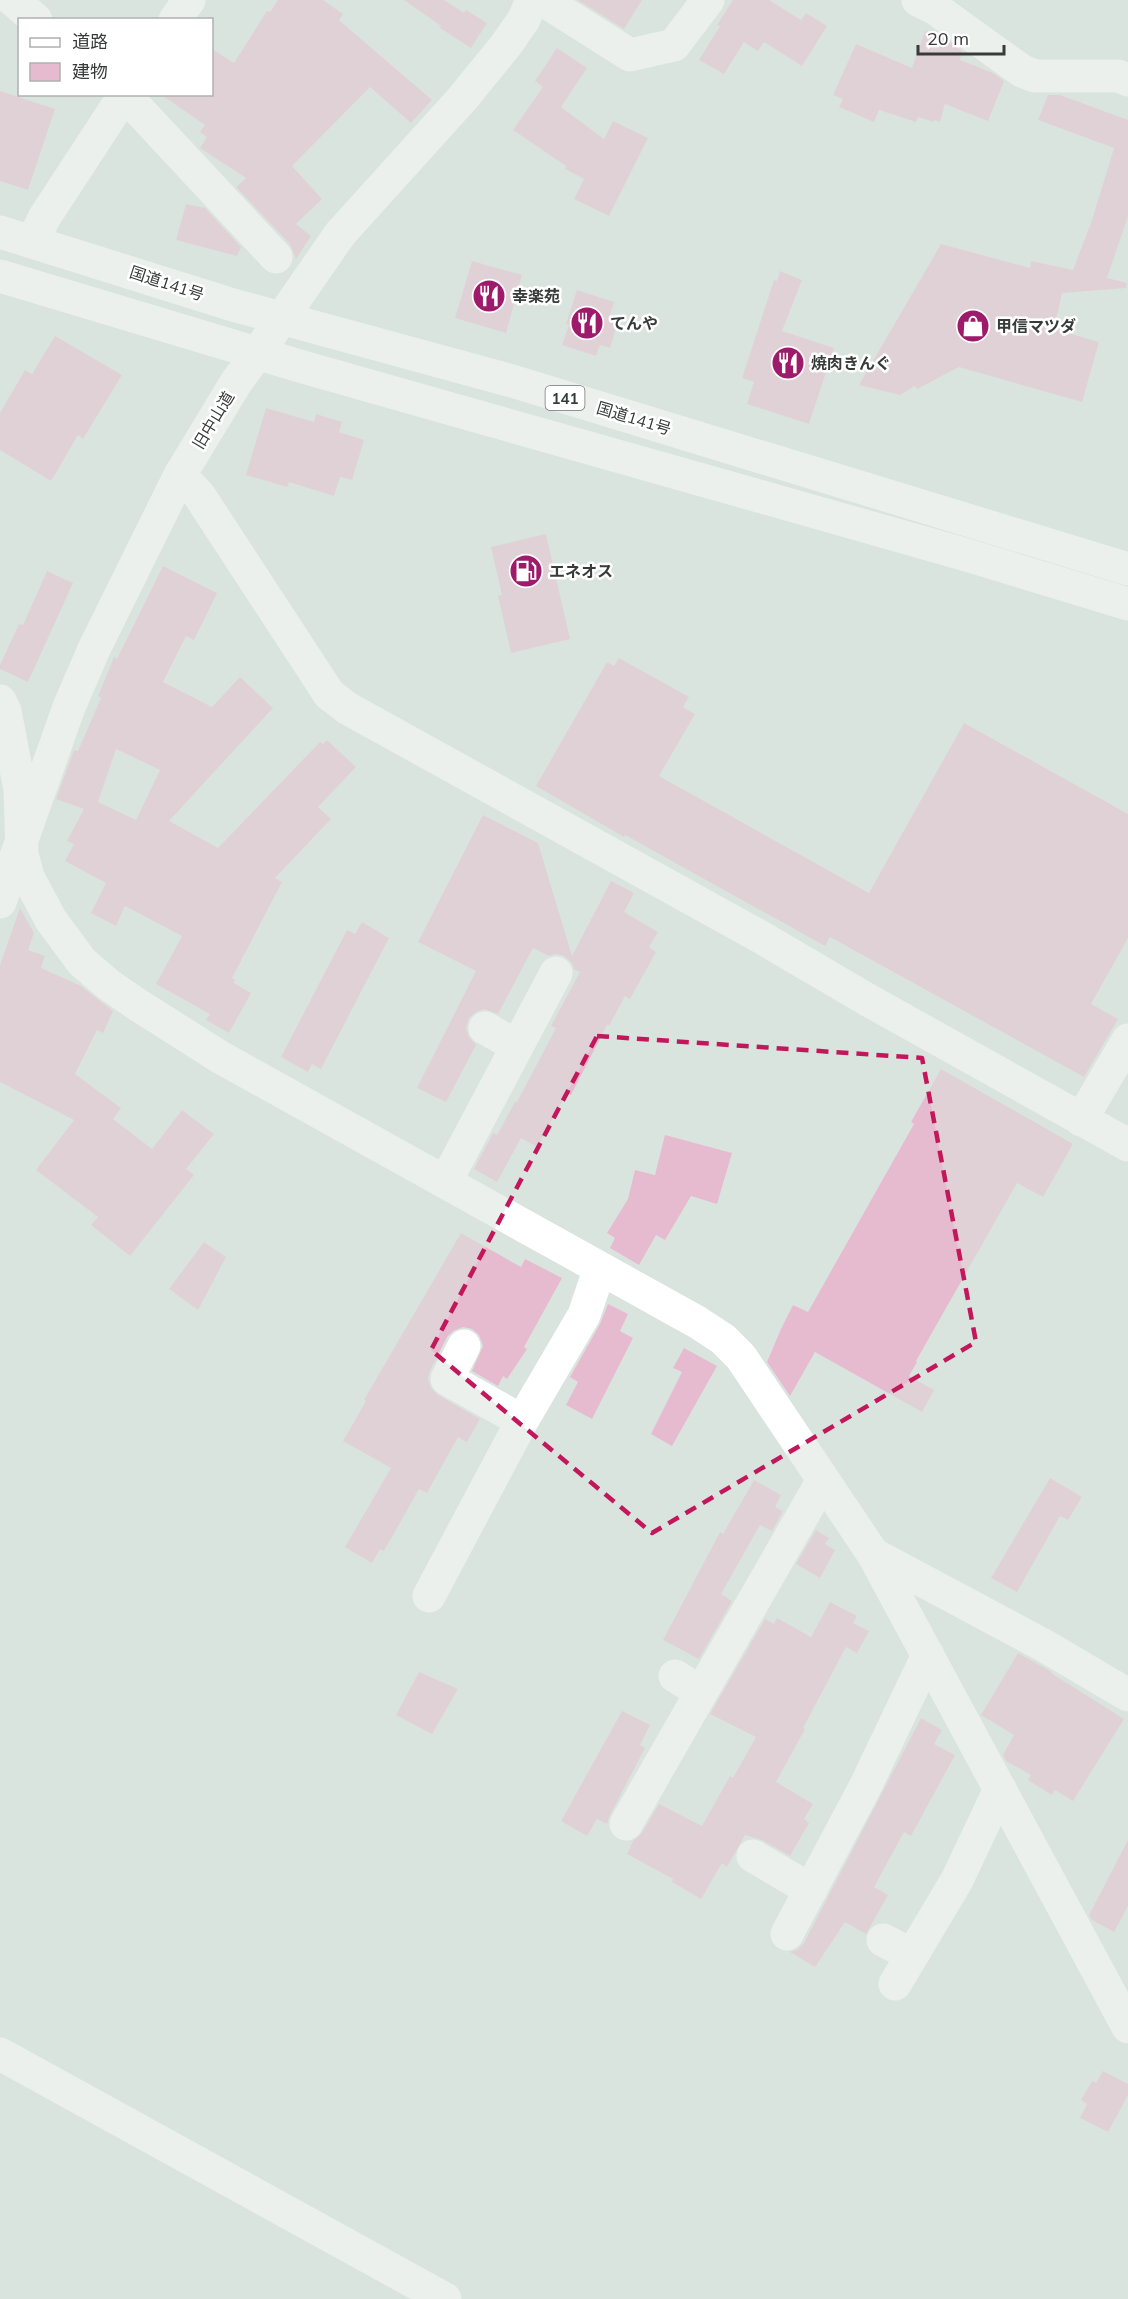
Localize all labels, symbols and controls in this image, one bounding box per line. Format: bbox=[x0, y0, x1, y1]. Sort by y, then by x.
legend bbox=[18, 18, 213, 96]
scale bar bbox=[918, 18, 1004, 56]
text: 20 m bbox=[927, 27, 969, 50]
text: 道路 bbox=[72, 30, 108, 53]
text: 建物 bbox=[72, 60, 108, 83]
street label: 国道141号 bbox=[127, 262, 207, 304]
restaurant icon: 幸楽苑 bbox=[471, 278, 507, 314]
place label: 幸楽苑 bbox=[512, 286, 560, 306]
restaurant icon: てんや bbox=[569, 305, 605, 341]
shop icon: 甲信マツダ bbox=[955, 308, 991, 344]
place label: てんや bbox=[610, 313, 658, 333]
place label: 甲信マツダ bbox=[996, 316, 1076, 336]
restaurant icon: 焼肉きんぐ bbox=[770, 345, 806, 381]
place label: 焼肉きんぐ bbox=[811, 353, 891, 373]
road number: 141 bbox=[546, 386, 584, 410]
street label: 旧中山道 bbox=[188, 387, 238, 453]
street label: 国道141号 bbox=[594, 397, 674, 439]
fuel station icon: エネオス bbox=[508, 553, 544, 589]
place label: エネオス bbox=[549, 561, 613, 581]

